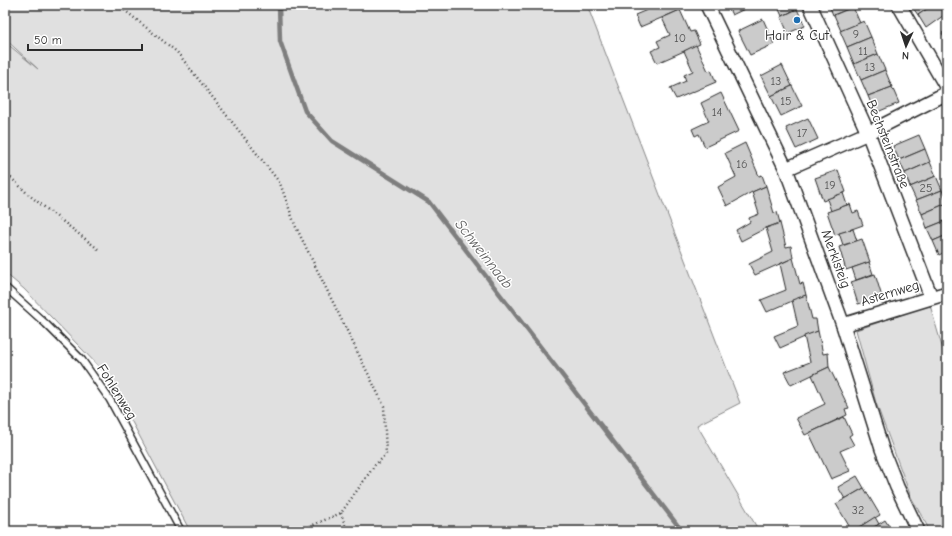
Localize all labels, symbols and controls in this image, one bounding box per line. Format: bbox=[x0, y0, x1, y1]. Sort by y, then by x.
marker: Hair & Cut bbox=[792, 15, 802, 25]
scale bar bbox=[28, 26, 142, 52]
north arrow bbox=[886, 26, 926, 66]
place label: Hair & Cut bbox=[765, 27, 830, 44]
house number: 9 bbox=[853, 27, 859, 41]
house number: 10 bbox=[674, 31, 686, 45]
text: 50 m bbox=[34, 33, 62, 47]
house number: 11 bbox=[858, 44, 868, 58]
text: N bbox=[902, 49, 909, 62]
house number: 13 bbox=[865, 60, 875, 74]
house number: 13 bbox=[771, 74, 781, 88]
house number: 15 bbox=[780, 94, 792, 108]
street label: Bechsteinstraße bbox=[863, 97, 913, 191]
house number: 14 bbox=[712, 105, 722, 119]
house number: 17 bbox=[797, 126, 808, 140]
house number: 16 bbox=[736, 157, 748, 171]
house number: 19 bbox=[824, 178, 836, 192]
house number: 25 bbox=[920, 181, 932, 195]
water label: Schweinnaab bbox=[451, 216, 517, 292]
street label: Merklsteig bbox=[818, 227, 854, 291]
street label: Asternweg bbox=[859, 276, 921, 310]
street label: Fohlenweg bbox=[93, 361, 141, 423]
house number: 32 bbox=[852, 503, 864, 517]

